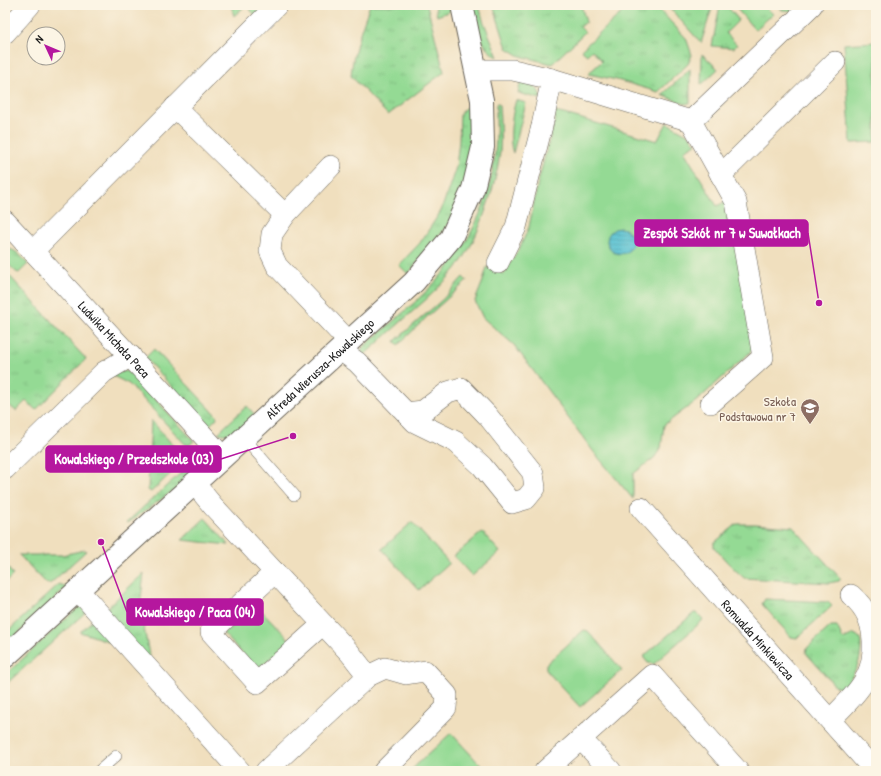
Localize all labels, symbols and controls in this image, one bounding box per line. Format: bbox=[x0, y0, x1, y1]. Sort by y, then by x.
north arrow bbox=[26, 26, 66, 66]
text: N bbox=[32, 32, 46, 46]
callout: Zespół Szkół nr 7 w Suwałkach bbox=[635, 220, 808, 246]
text: Zespół Szkół nr 7 w Suwałkach bbox=[643, 223, 801, 244]
street label: Ludwika Michała Paca bbox=[74, 297, 154, 382]
street label: Alfreda Wierusza-Kowalskiego bbox=[262, 314, 378, 423]
place label: Szkoła Podstawowa nr 7 bbox=[719, 392, 796, 425]
school or university icon: Szkoła Podstawowa nr 7 bbox=[799, 397, 821, 425]
callout: Kowalskiego / Przedszkole (03) bbox=[46, 446, 221, 472]
text: Kowalskiego / Przedszkole (03) bbox=[54, 449, 214, 470]
street label: Romualda Minkiewicza bbox=[717, 596, 799, 683]
callout: Kowalskiego / Paca (04) bbox=[127, 599, 263, 625]
text: Kowalskiego / Paca (04) bbox=[135, 602, 255, 623]

